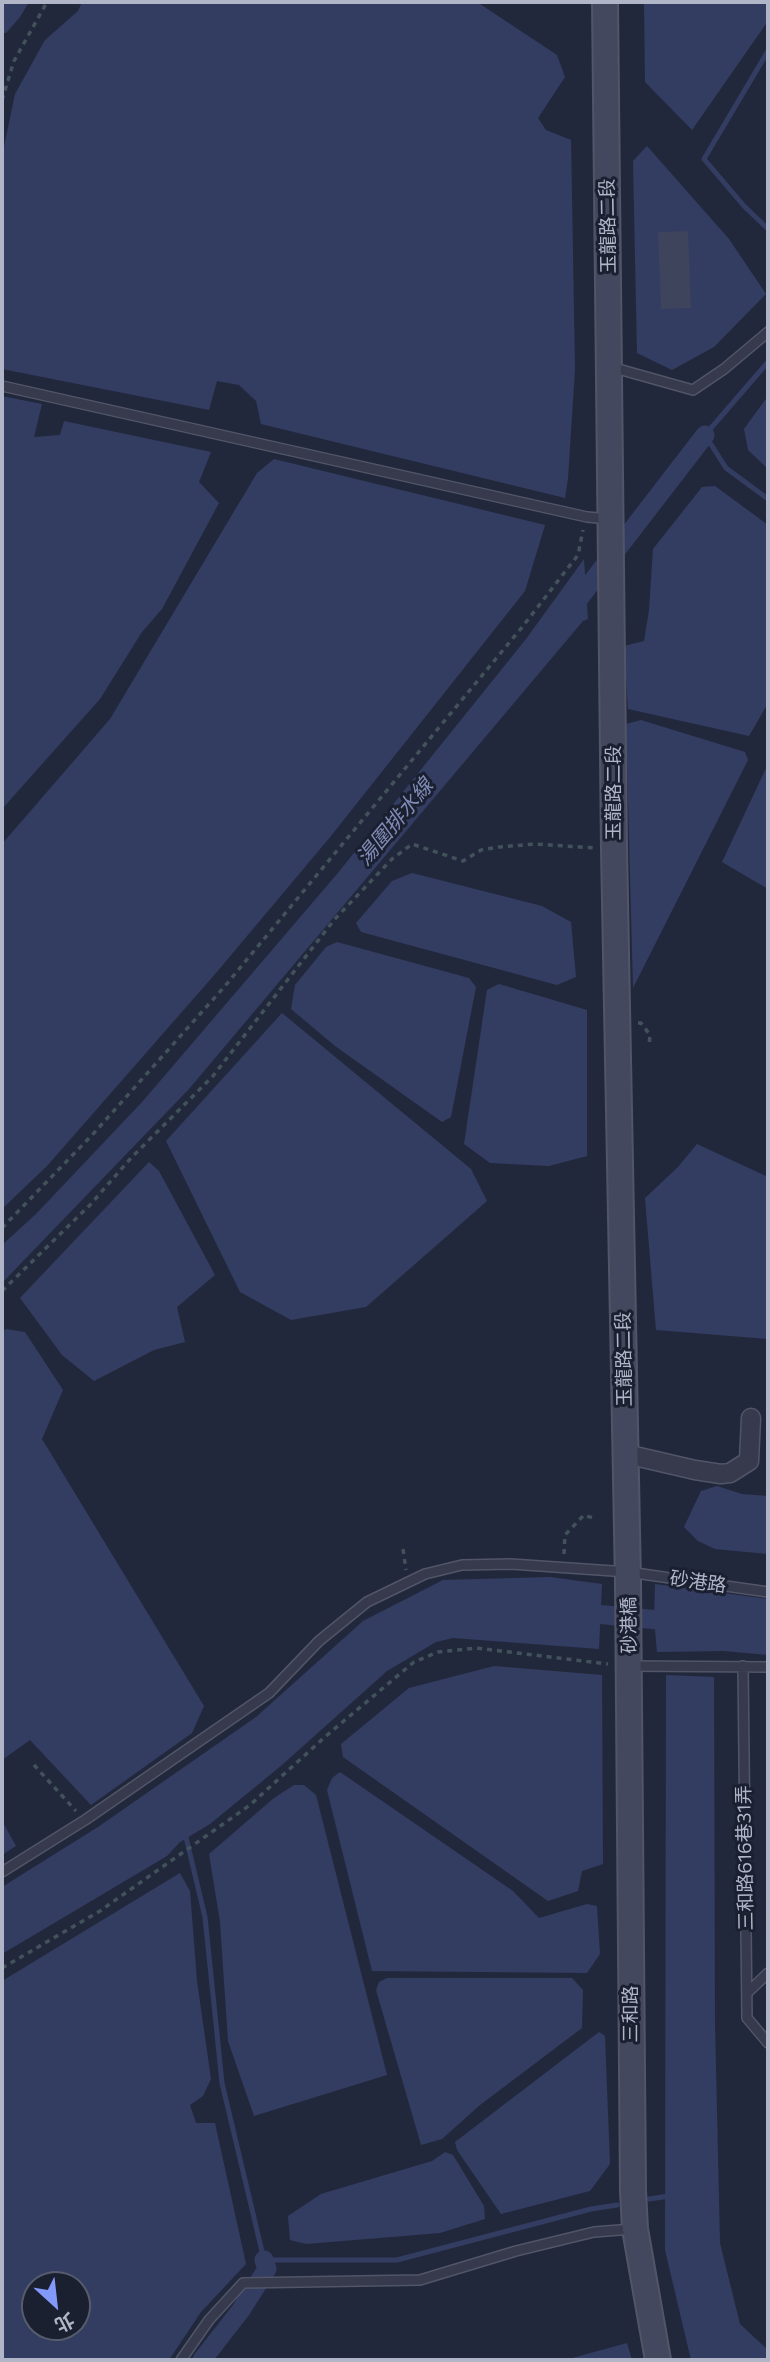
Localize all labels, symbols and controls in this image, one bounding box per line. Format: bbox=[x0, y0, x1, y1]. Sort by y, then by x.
street label: 玉龍路二段 bbox=[596, 178, 620, 274]
street label: 玉龍路二段 bbox=[603, 746, 625, 840]
water label: 湯圍排水線 bbox=[352, 774, 438, 870]
street label: 玉龍路二段 bbox=[612, 1311, 636, 1407]
street label: 砂港路 bbox=[668, 1567, 728, 1597]
street label: 砂港橋 bbox=[617, 1596, 641, 1654]
street label: 三和路616巷31弄 bbox=[732, 1785, 758, 1931]
street label: 三和路 bbox=[620, 1986, 642, 2042]
north arrow bbox=[21, 2271, 91, 2341]
text: 北 bbox=[51, 2309, 79, 2338]

